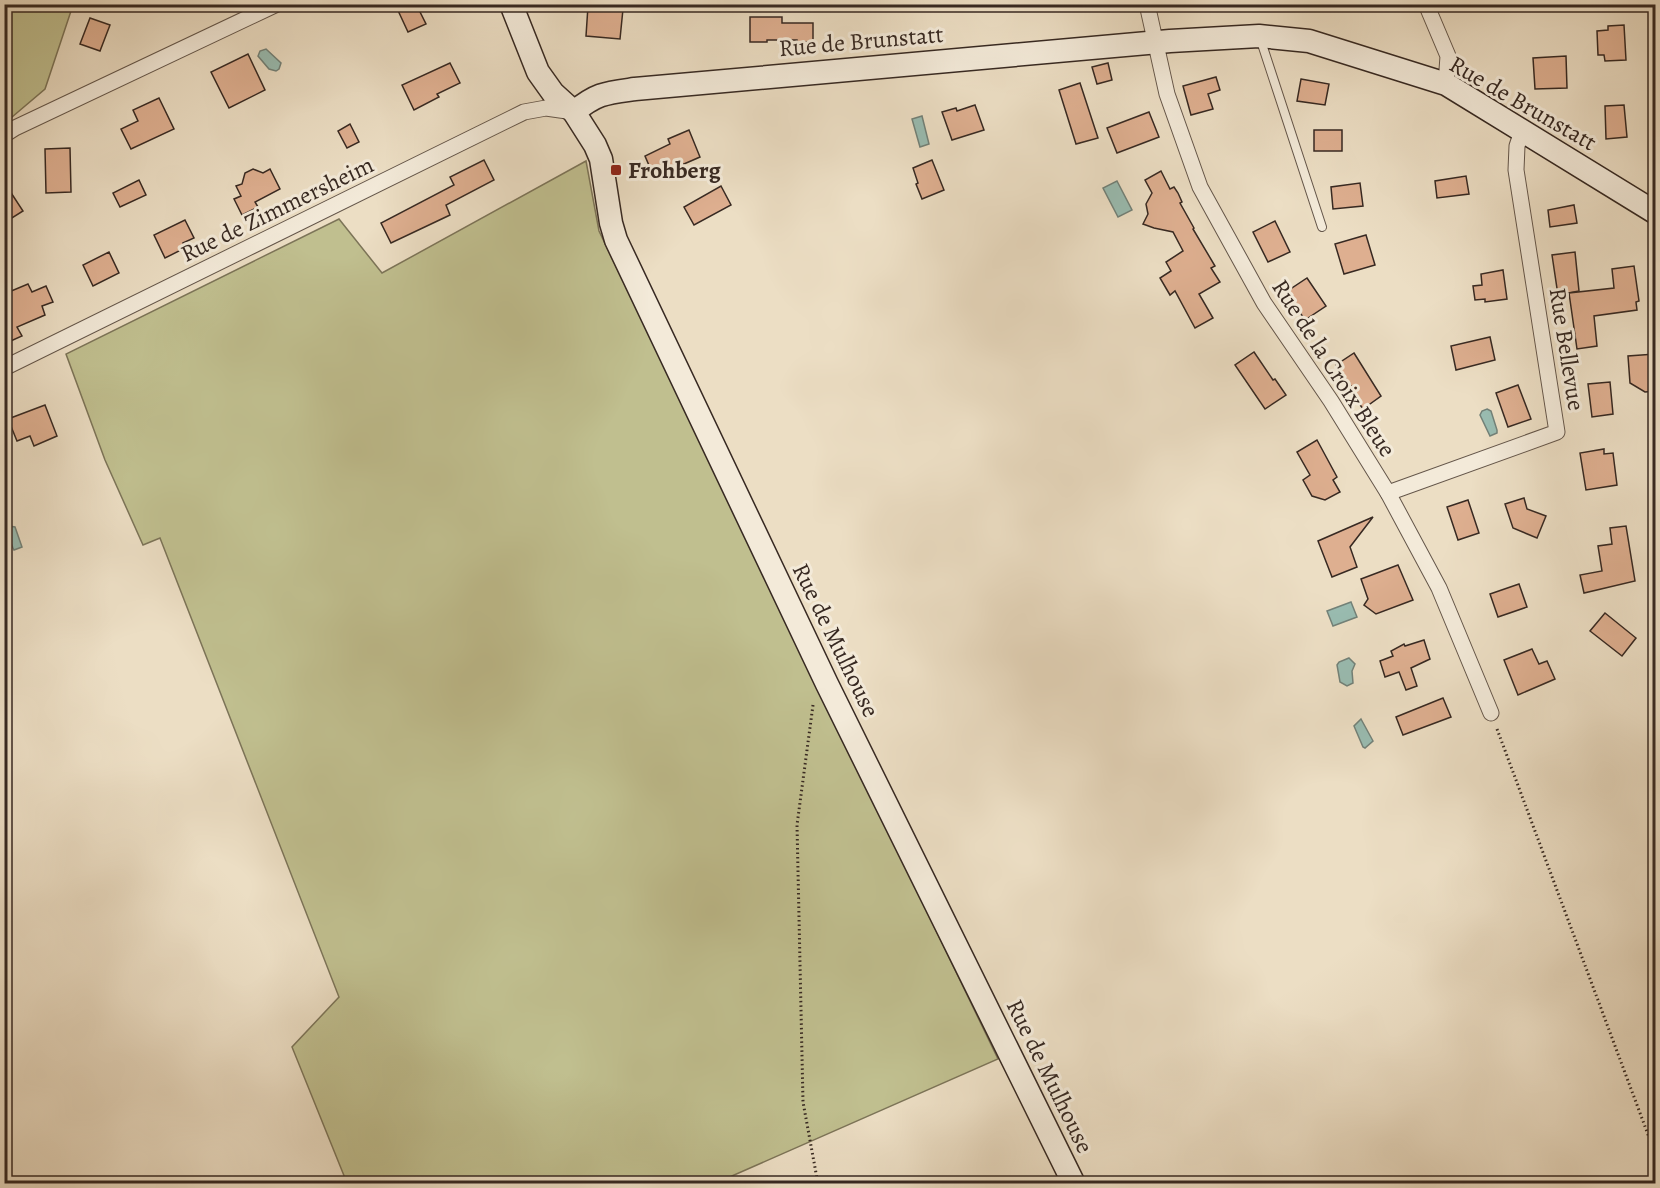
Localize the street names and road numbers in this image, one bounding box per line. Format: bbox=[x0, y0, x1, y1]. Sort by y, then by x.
street label: Rue de Brunstatt bbox=[777, 18, 945, 64]
street label: Rue de Brunstatt bbox=[1444, 48, 1602, 158]
street label: Rue de Zimmersheim bbox=[175, 148, 379, 270]
street label: Rue de la Croix Bleue bbox=[1265, 273, 1403, 463]
street label: Rue Bellevue bbox=[1541, 285, 1593, 413]
street label: Rue de Mulhouse bbox=[785, 558, 887, 722]
street label: Rue de Mulhouse bbox=[999, 994, 1101, 1158]

